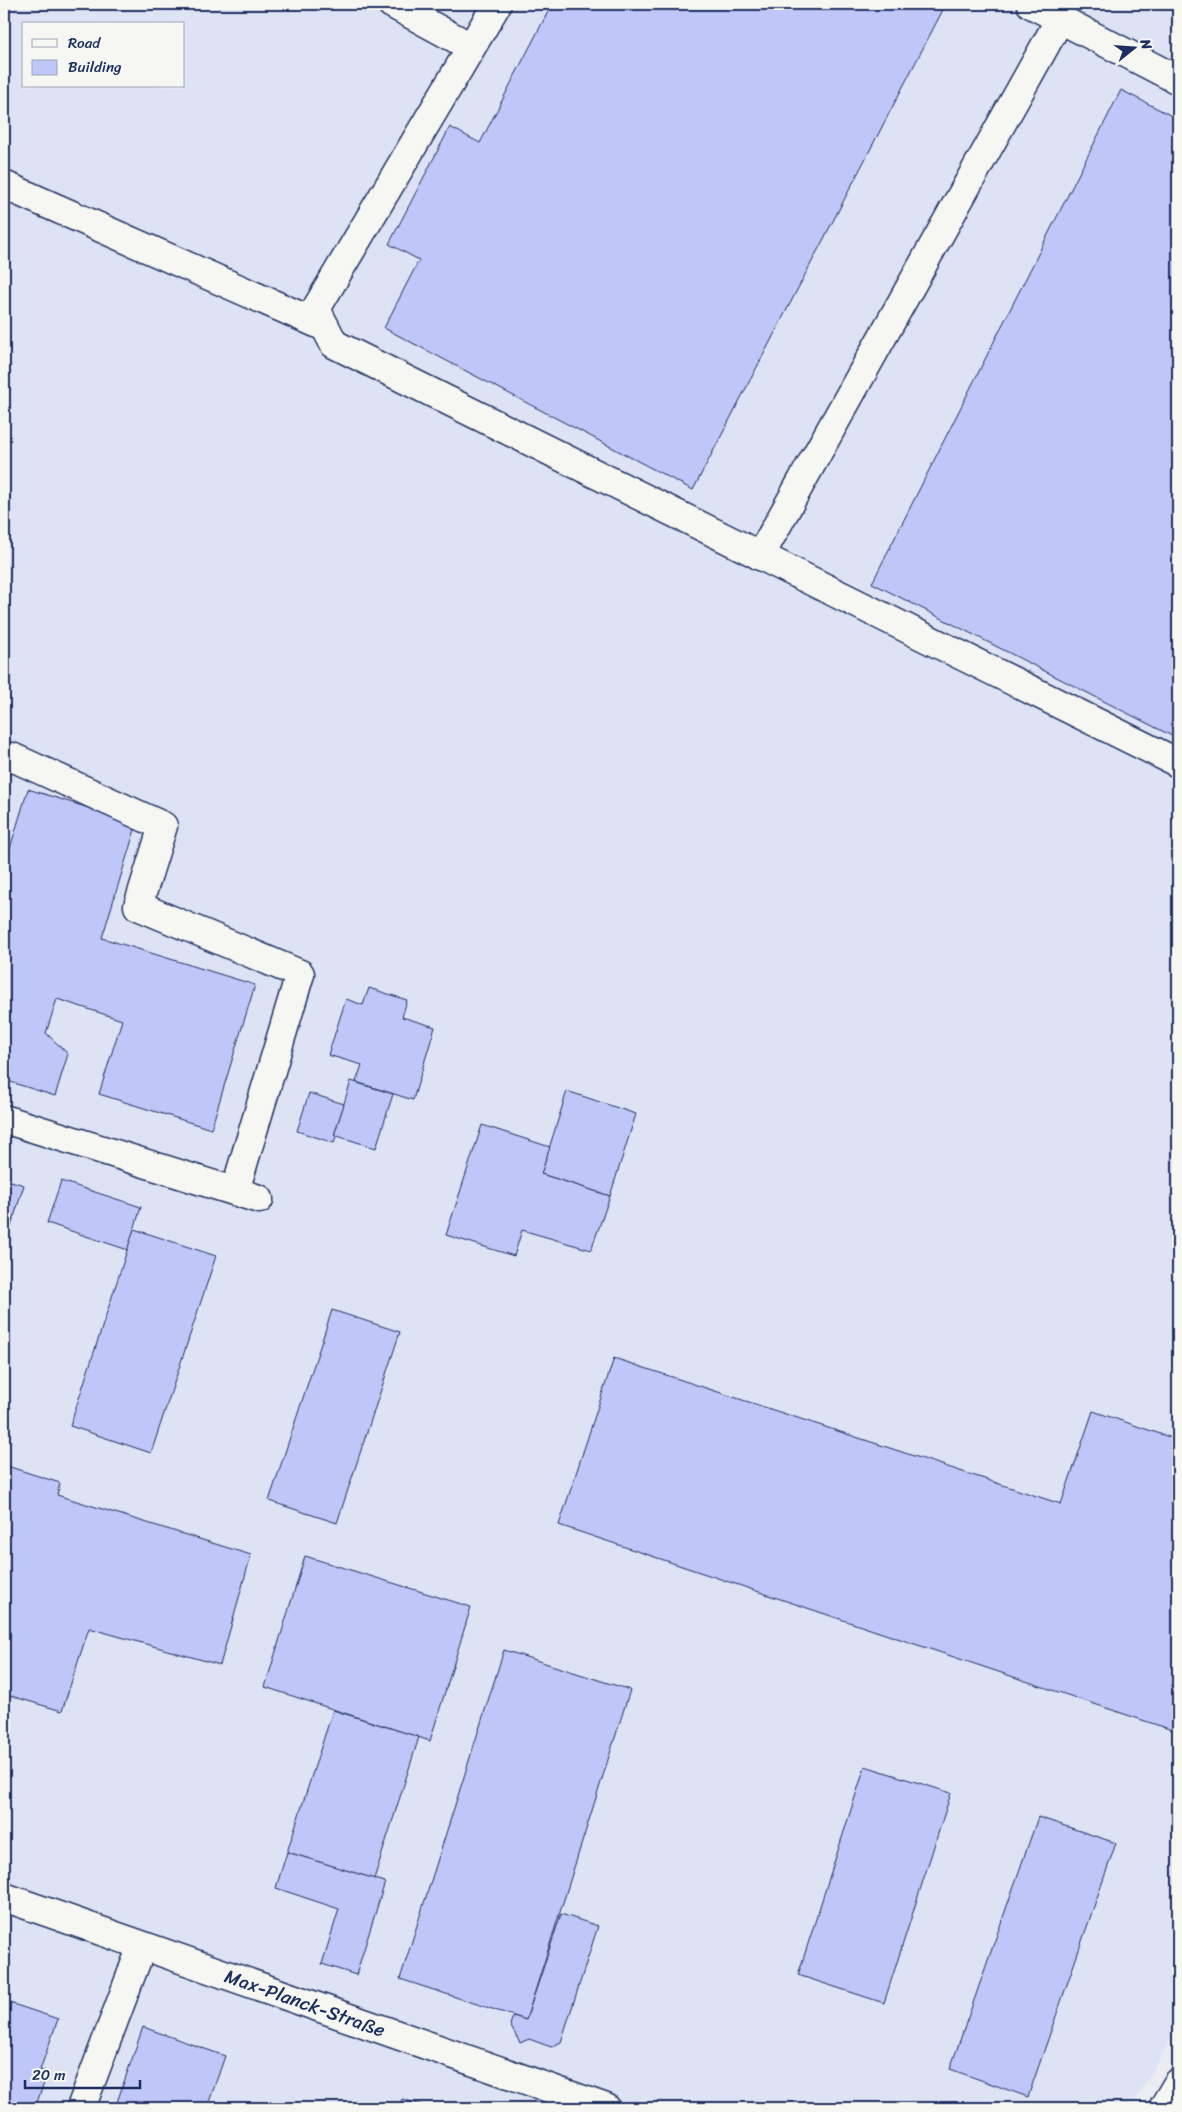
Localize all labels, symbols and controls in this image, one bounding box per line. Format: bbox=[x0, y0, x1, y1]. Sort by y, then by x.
legend bbox=[22, 22, 185, 88]
north arrow bbox=[1110, 22, 1160, 72]
text: Road bbox=[68, 30, 101, 56]
text: N bbox=[1132, 35, 1159, 53]
text: Building bbox=[68, 54, 122, 80]
street label: Max-Planck-Straße bbox=[220, 1959, 390, 2046]
scale bar bbox=[25, 2057, 140, 2089]
text: 20 m bbox=[32, 2062, 66, 2088]

